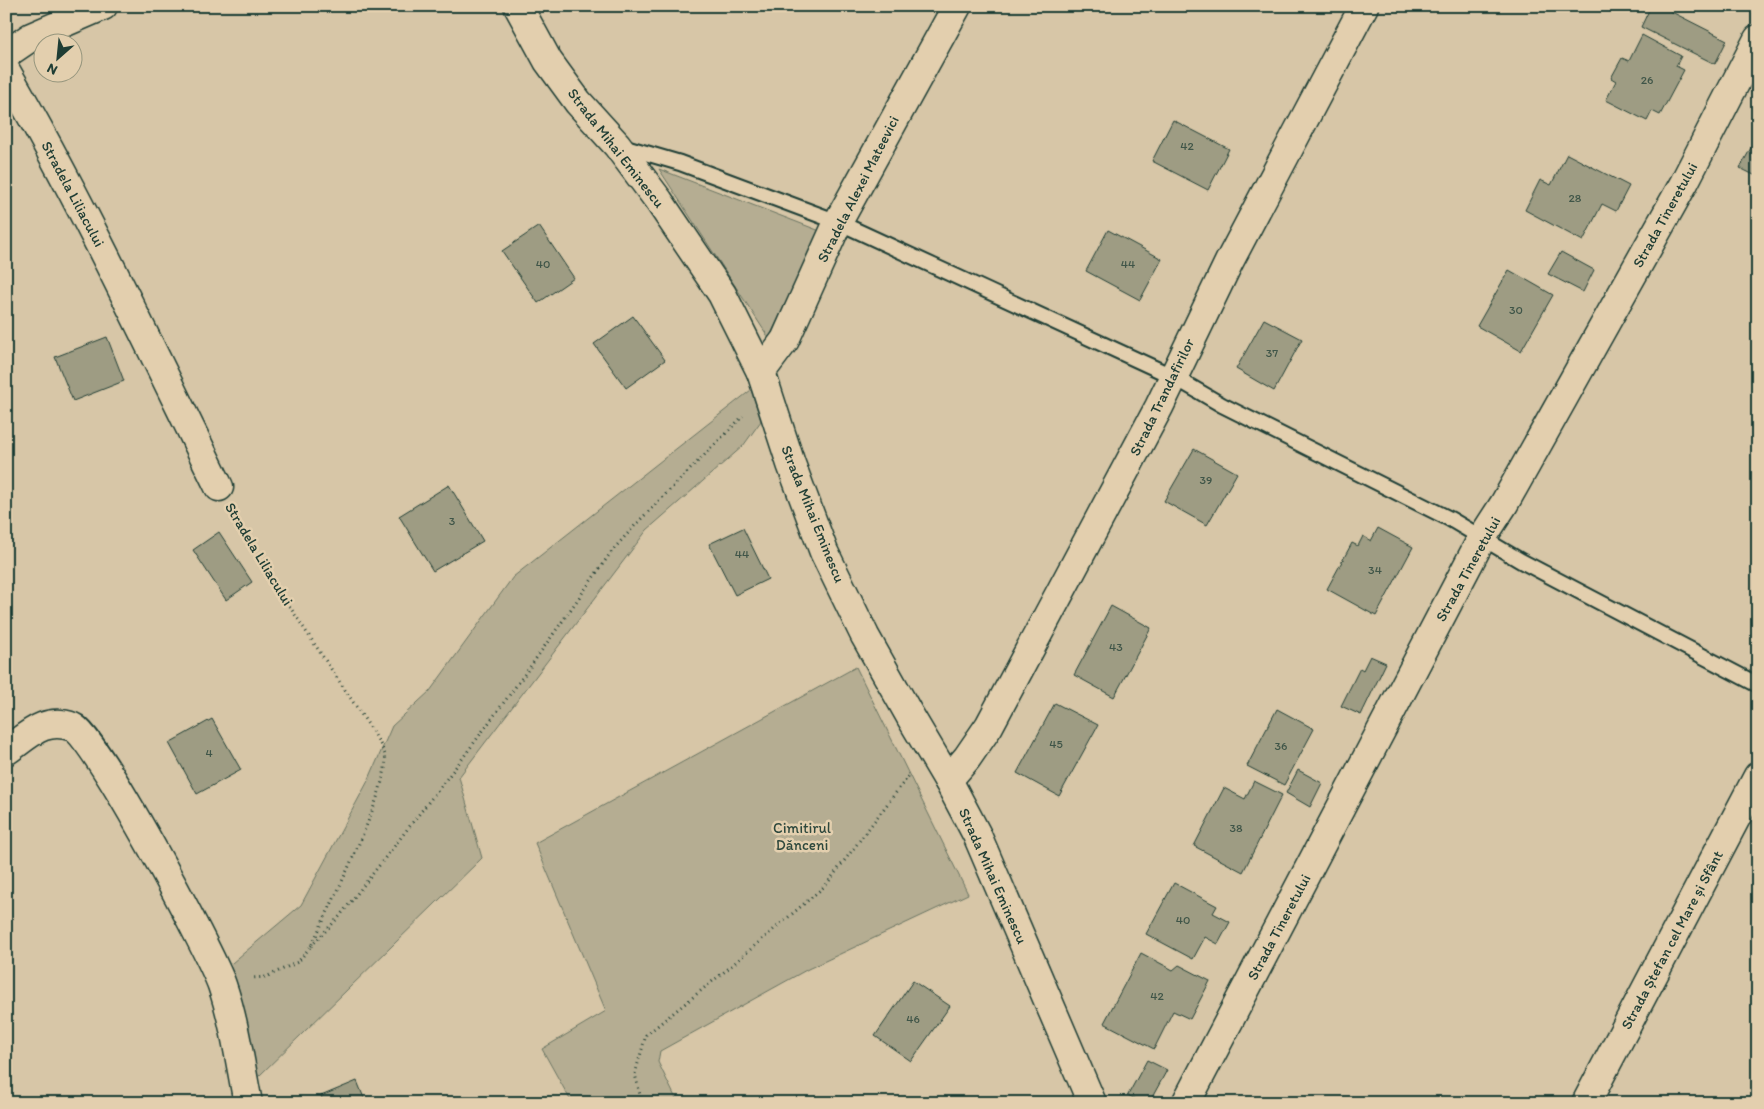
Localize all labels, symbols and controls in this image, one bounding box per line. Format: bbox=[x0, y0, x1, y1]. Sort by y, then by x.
north arrow bbox=[32, 32, 82, 82]
text: N bbox=[44, 59, 60, 79]
house number: 26 bbox=[1641, 73, 1653, 87]
street label: Strada Mihai Eminescu bbox=[564, 85, 668, 211]
street label: Stradela Alexei Mateevici bbox=[813, 113, 903, 265]
street label: Stradela Liliacului bbox=[38, 138, 108, 250]
house number: 42 bbox=[1180, 139, 1194, 153]
street label: Strada Tineretului bbox=[1629, 159, 1701, 271]
house number: 28 bbox=[1569, 191, 1582, 205]
house number: 40 bbox=[536, 257, 550, 271]
house number: 44 bbox=[1121, 257, 1135, 271]
house number: 30 bbox=[1509, 303, 1523, 317]
street label: Strada Trandafirilor bbox=[1126, 335, 1198, 459]
house number: 37 bbox=[1266, 346, 1278, 360]
street label: Strada Mihai Eminescu bbox=[777, 443, 849, 585]
house number: 39 bbox=[1200, 473, 1212, 487]
street label: Stradela Liliacului bbox=[221, 499, 297, 609]
street label: Strada Tineretului bbox=[1432, 513, 1504, 625]
house number: 3 bbox=[449, 514, 456, 528]
house number: 44 bbox=[735, 547, 749, 561]
house number: 34 bbox=[1368, 563, 1382, 577]
house number: 43 bbox=[1109, 640, 1123, 654]
house number: 45 bbox=[1049, 737, 1063, 751]
house number: 36 bbox=[1275, 739, 1287, 753]
house number: 4 bbox=[205, 746, 213, 760]
street label: Strada Mihai Eminescu bbox=[955, 805, 1031, 947]
park label: Cimitirul Dănceni bbox=[773, 819, 832, 854]
house number: 38 bbox=[1229, 821, 1243, 835]
street label: Strada Ștefan cel Mare și Sfânt bbox=[1617, 847, 1727, 1032]
street label: Strada Tineretului bbox=[1243, 871, 1315, 983]
house number: 40 bbox=[1176, 913, 1190, 927]
house number: 42 bbox=[1150, 989, 1164, 1003]
house number: 46 bbox=[906, 1012, 920, 1026]

